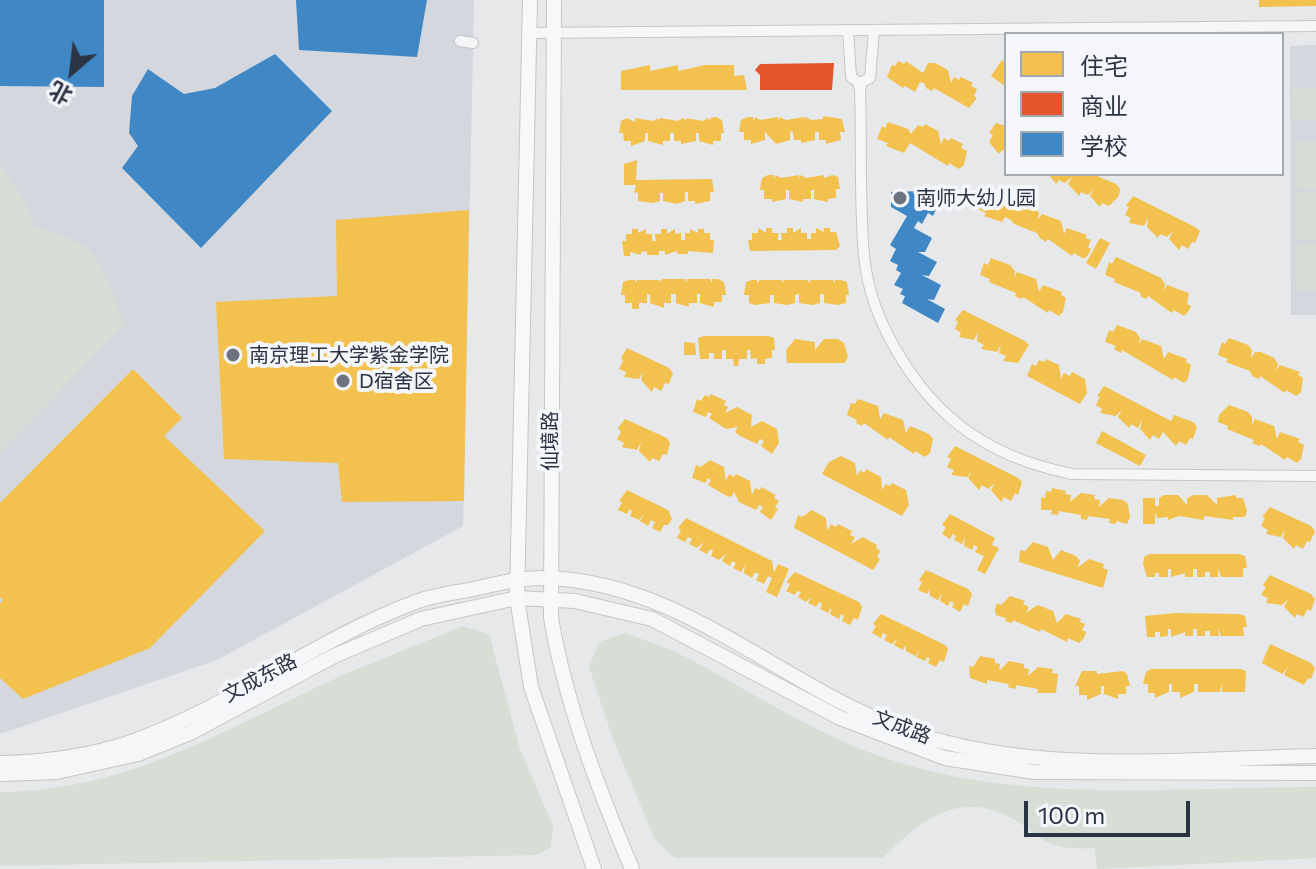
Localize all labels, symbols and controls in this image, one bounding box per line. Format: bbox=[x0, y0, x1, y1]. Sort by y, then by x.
north arrow bbox=[32, 32, 112, 112]
legend bbox=[1004, 32, 1284, 176]
text: 住宅 bbox=[1080, 51, 1128, 80]
text: 北 bbox=[44, 77, 77, 111]
text: 商业 bbox=[1080, 91, 1128, 120]
text: 学校 bbox=[1080, 131, 1128, 160]
place label: 南师大幼儿园 bbox=[916, 186, 1036, 210]
marker: 南师大幼儿园 bbox=[891, 189, 909, 207]
place label: 南京理工大学紫金学院 bbox=[249, 343, 449, 367]
marker: 南京理工大学紫金学院 bbox=[224, 346, 242, 364]
place label: D宿舍区 bbox=[359, 369, 434, 393]
marker: D宿舍区 bbox=[334, 372, 352, 390]
street label: 仙境路 bbox=[538, 411, 562, 471]
street label: 文成东路 bbox=[219, 649, 301, 707]
street label: 文成路 bbox=[870, 705, 934, 749]
scale bar bbox=[1028, 785, 1194, 835]
text: 100 m bbox=[1038, 800, 1105, 829]

